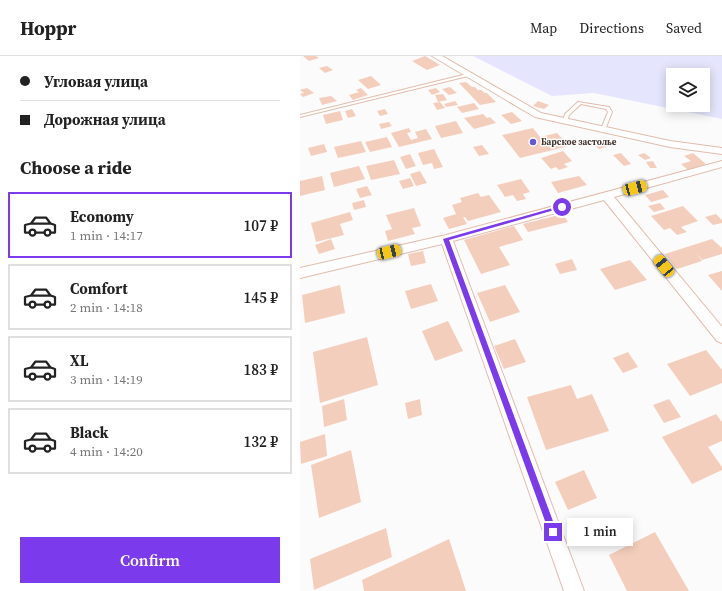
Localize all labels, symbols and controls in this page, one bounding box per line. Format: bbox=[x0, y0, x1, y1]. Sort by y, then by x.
text: Hoppr bbox=[20, 15, 76, 41]
text: Map bbox=[530, 18, 557, 38]
text: Directions bbox=[579, 18, 644, 38]
text: Saved bbox=[666, 18, 702, 38]
map controls bbox=[666, 68, 710, 112]
button: layers bbox=[666, 68, 710, 112]
text: Угловая улица bbox=[44, 71, 148, 92]
text: Дорожная улица bbox=[44, 109, 166, 130]
place label: Барское застолье bbox=[541, 136, 617, 148]
marker: Барское застолье bbox=[528, 137, 538, 147]
text: Choose a ride bbox=[20, 155, 132, 180]
car bbox=[622, 179, 648, 197]
route start bbox=[553, 198, 571, 216]
text: Economy bbox=[70, 206, 134, 227]
icon: car bbox=[22, 207, 58, 243]
text: 107 ₽ bbox=[243, 215, 278, 236]
text: 1 min · 14:17 bbox=[70, 227, 143, 244]
car bbox=[376, 243, 402, 261]
car bbox=[652, 253, 676, 279]
text: Comfort bbox=[70, 278, 128, 299]
icon: car bbox=[22, 279, 58, 315]
text: 145 ₽ bbox=[243, 287, 278, 308]
text: 2 min · 14:18 bbox=[70, 299, 143, 316]
text: XL bbox=[70, 350, 89, 371]
icon: car bbox=[22, 351, 58, 387]
text: 183 ₽ bbox=[243, 359, 278, 380]
text: 3 min · 14:19 bbox=[70, 371, 143, 388]
text: Black bbox=[70, 422, 109, 443]
icon: car bbox=[22, 423, 58, 459]
text: 132 ₽ bbox=[243, 431, 278, 452]
text: 4 min · 14:20 bbox=[70, 443, 143, 460]
callout: 1 min bbox=[567, 518, 633, 546]
route end bbox=[544, 523, 562, 541]
text: 1 min bbox=[583, 523, 617, 540]
button: Confirm bbox=[20, 537, 280, 583]

